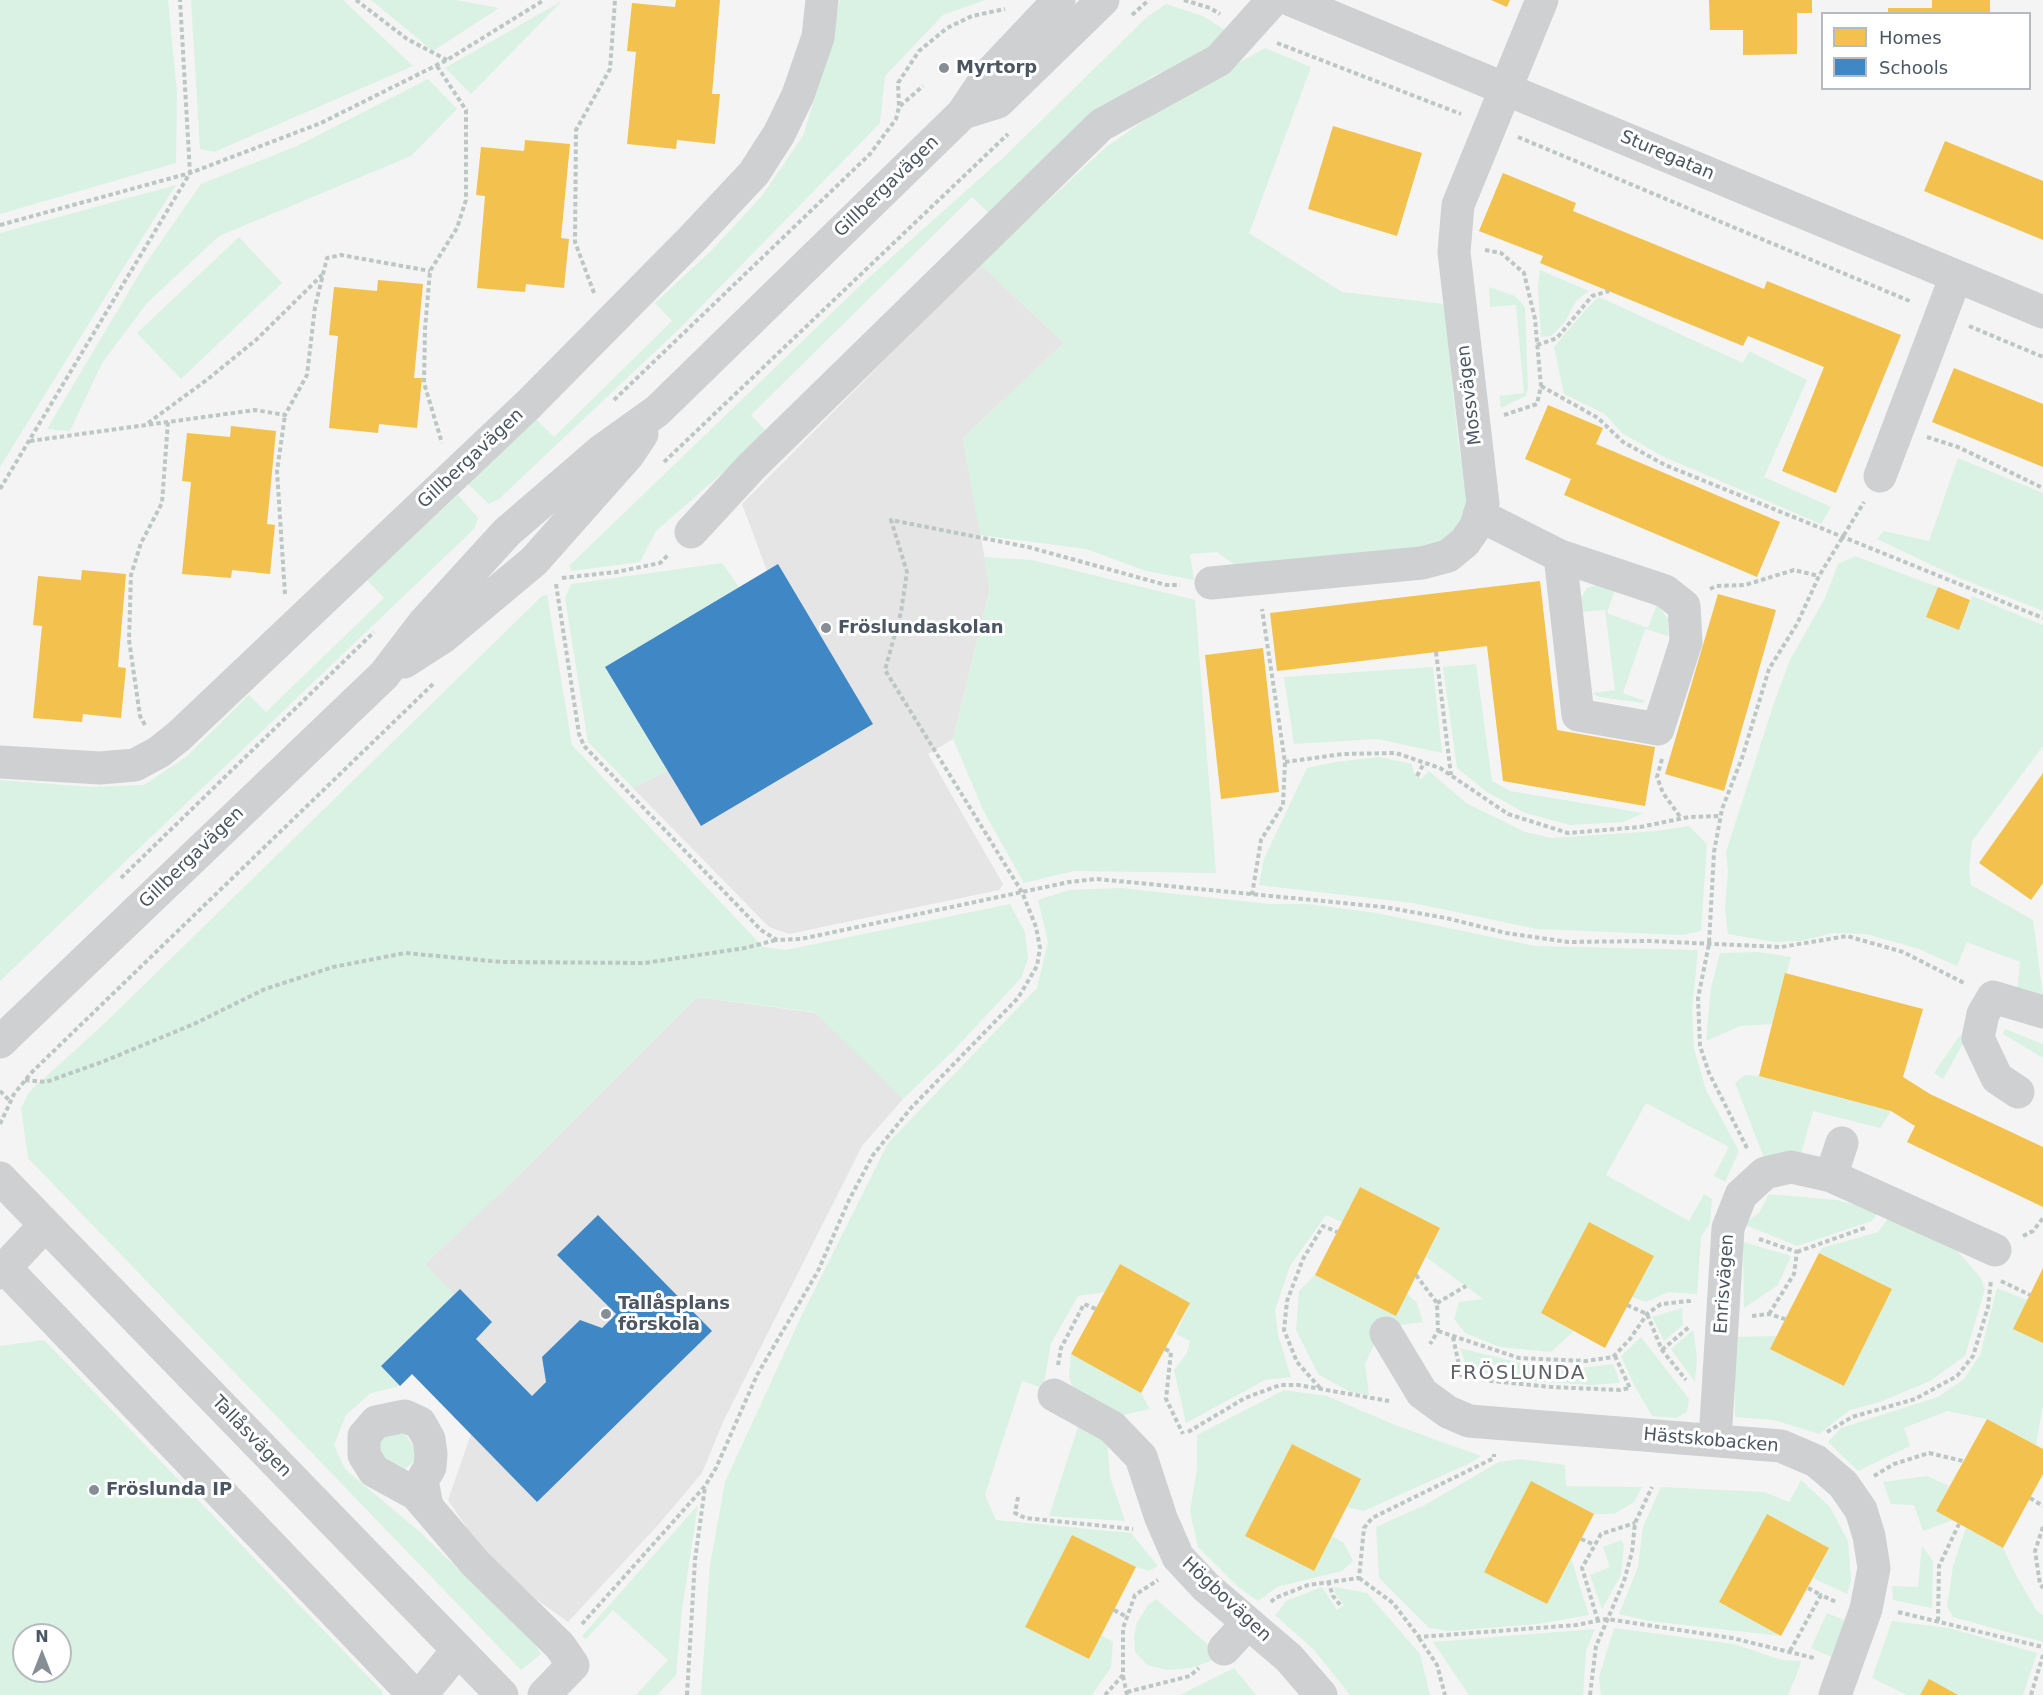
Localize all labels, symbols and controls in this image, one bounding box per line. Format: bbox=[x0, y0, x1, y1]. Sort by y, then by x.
legend bbox=[1821, 12, 2031, 90]
text: Homes bbox=[1879, 27, 1942, 48]
place label: Myrtorp bbox=[956, 57, 1037, 79]
text: Schools bbox=[1879, 57, 1948, 78]
marker: Myrtorp bbox=[937, 61, 951, 75]
street label: Sturegatan bbox=[1617, 127, 1717, 185]
street label: Gillbergavägen bbox=[830, 132, 944, 242]
street label: Mossvägen bbox=[1453, 344, 1487, 446]
street label: Gillbergavägen bbox=[414, 405, 528, 513]
place label: Fröslundaskolan bbox=[838, 617, 1004, 639]
marker: Fröslundaskolan bbox=[819, 621, 833, 635]
street label: Gillbergavägen bbox=[135, 803, 249, 913]
street label: Enrisvägen bbox=[1711, 1233, 1739, 1335]
place label: Tallåsplans förskola bbox=[618, 1293, 730, 1336]
marker: Tallåsplans förskola bbox=[599, 1307, 613, 1321]
district label: FRÖSLUNDA bbox=[1450, 1362, 1586, 1386]
street label: Tallåsvägen bbox=[207, 1392, 295, 1482]
street label: Hästskobacken bbox=[1642, 1424, 1780, 1458]
place label: Fröslunda IP bbox=[106, 1479, 232, 1501]
marker: Fröslunda IP bbox=[87, 1483, 101, 1497]
street label: Högbovägen bbox=[1177, 1553, 1275, 1647]
north arrow bbox=[12, 1623, 72, 1683]
text: N bbox=[35, 1627, 49, 1646]

